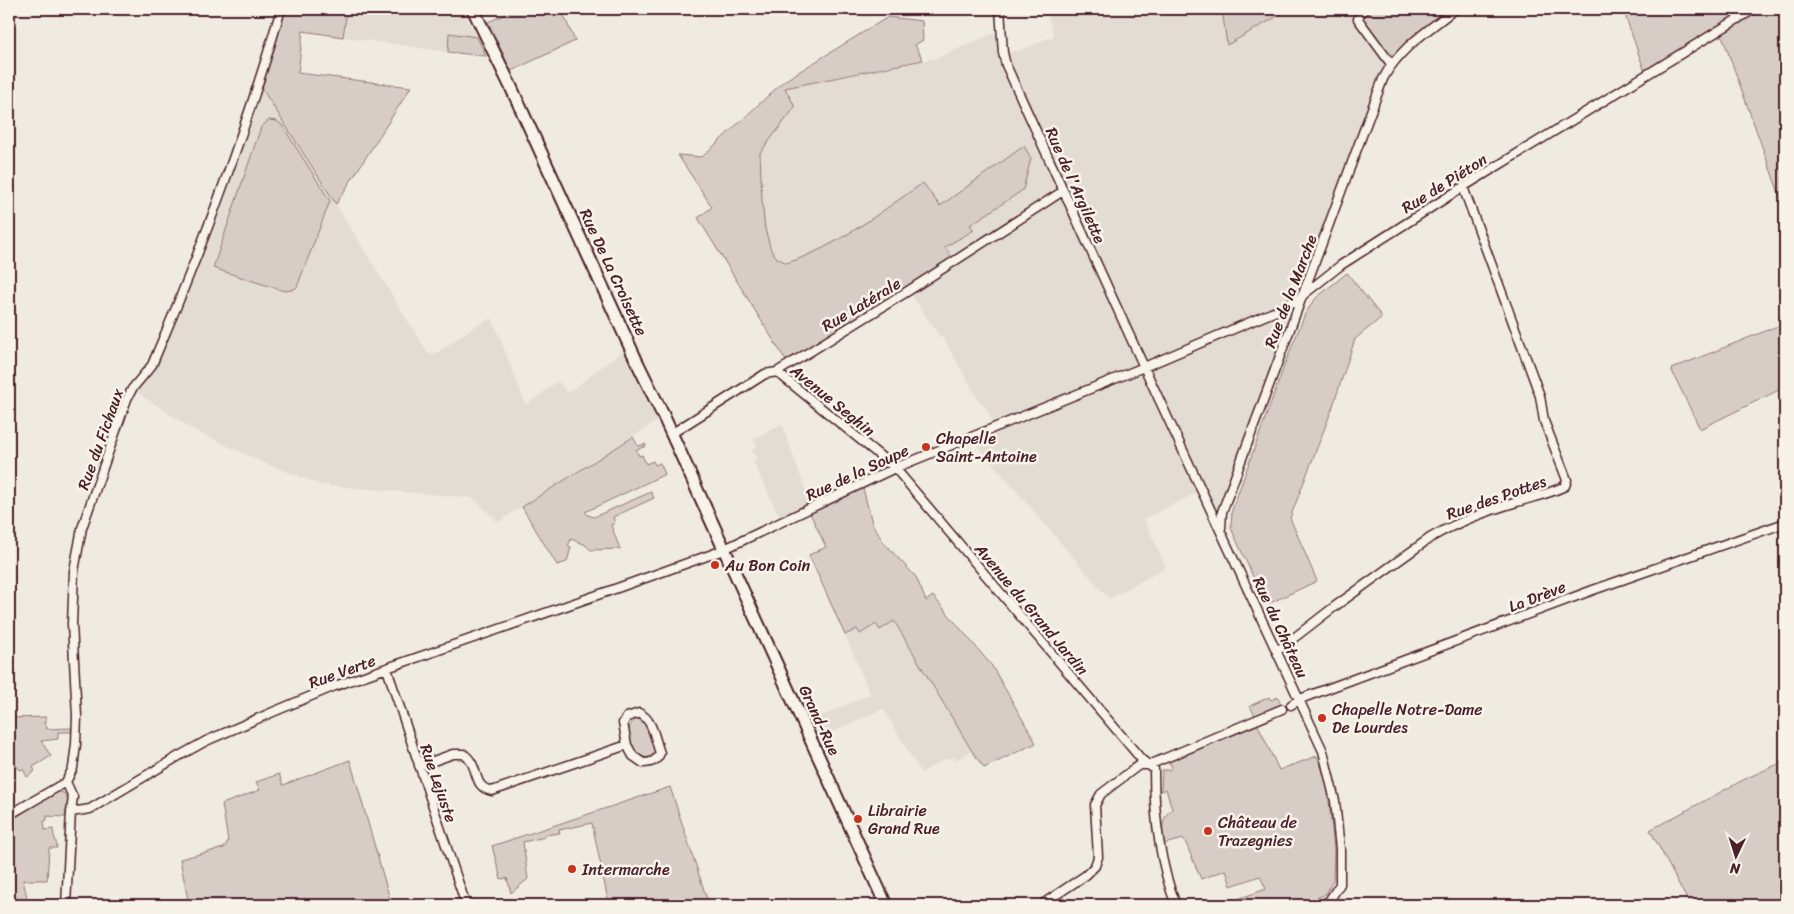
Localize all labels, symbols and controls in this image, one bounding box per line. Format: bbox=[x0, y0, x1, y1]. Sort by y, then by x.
street label: Rue de l'Argilette bbox=[1037, 122, 1114, 248]
street label: Rue de Piéton bbox=[1395, 145, 1493, 221]
street label: Rue De La Croisette bbox=[571, 204, 656, 341]
street label: Rue de la Marche bbox=[1256, 230, 1326, 352]
street label: Rue Latérale bbox=[816, 269, 907, 340]
street label: Avenue Seghin bbox=[783, 356, 882, 444]
street label: Rue du Fichaux bbox=[69, 384, 133, 494]
place label: Chapelle Saint-Antoine bbox=[936, 424, 1037, 471]
street label: Rue de la Soupe bbox=[801, 436, 914, 509]
marker: Chapelle Saint-Antoine bbox=[920, 441, 932, 453]
street label: Rue des Pottes bbox=[1442, 467, 1551, 528]
street label: Avenue du Grand Jardin bbox=[967, 536, 1096, 682]
place label: Au Bon Coin bbox=[724, 551, 811, 580]
marker: Au Bon Coin bbox=[709, 559, 721, 571]
street label: Rue du Château bbox=[1244, 571, 1317, 683]
street label: La Drève bbox=[1504, 572, 1570, 621]
street label: Rue Verte bbox=[304, 646, 380, 697]
street label: Grand-Rue bbox=[791, 680, 849, 761]
place label: Chapelle Notre-Dame De Lourdes bbox=[1332, 695, 1483, 742]
marker: Chapelle Notre-Dame De Lourdes bbox=[1316, 712, 1328, 724]
street label: Rue Lejuste bbox=[412, 740, 466, 826]
place label: Librairie Grand Rue bbox=[868, 796, 940, 843]
place label: Château de Trazegnies bbox=[1218, 808, 1297, 855]
marker: Librairie Grand Rue bbox=[852, 813, 864, 825]
marker: Château de Trazegnies bbox=[1202, 825, 1214, 837]
north arrow bbox=[1712, 832, 1762, 882]
place label: Intermarche bbox=[581, 855, 670, 884]
text: N bbox=[1729, 856, 1742, 881]
marker: Intermarche bbox=[566, 863, 578, 875]

